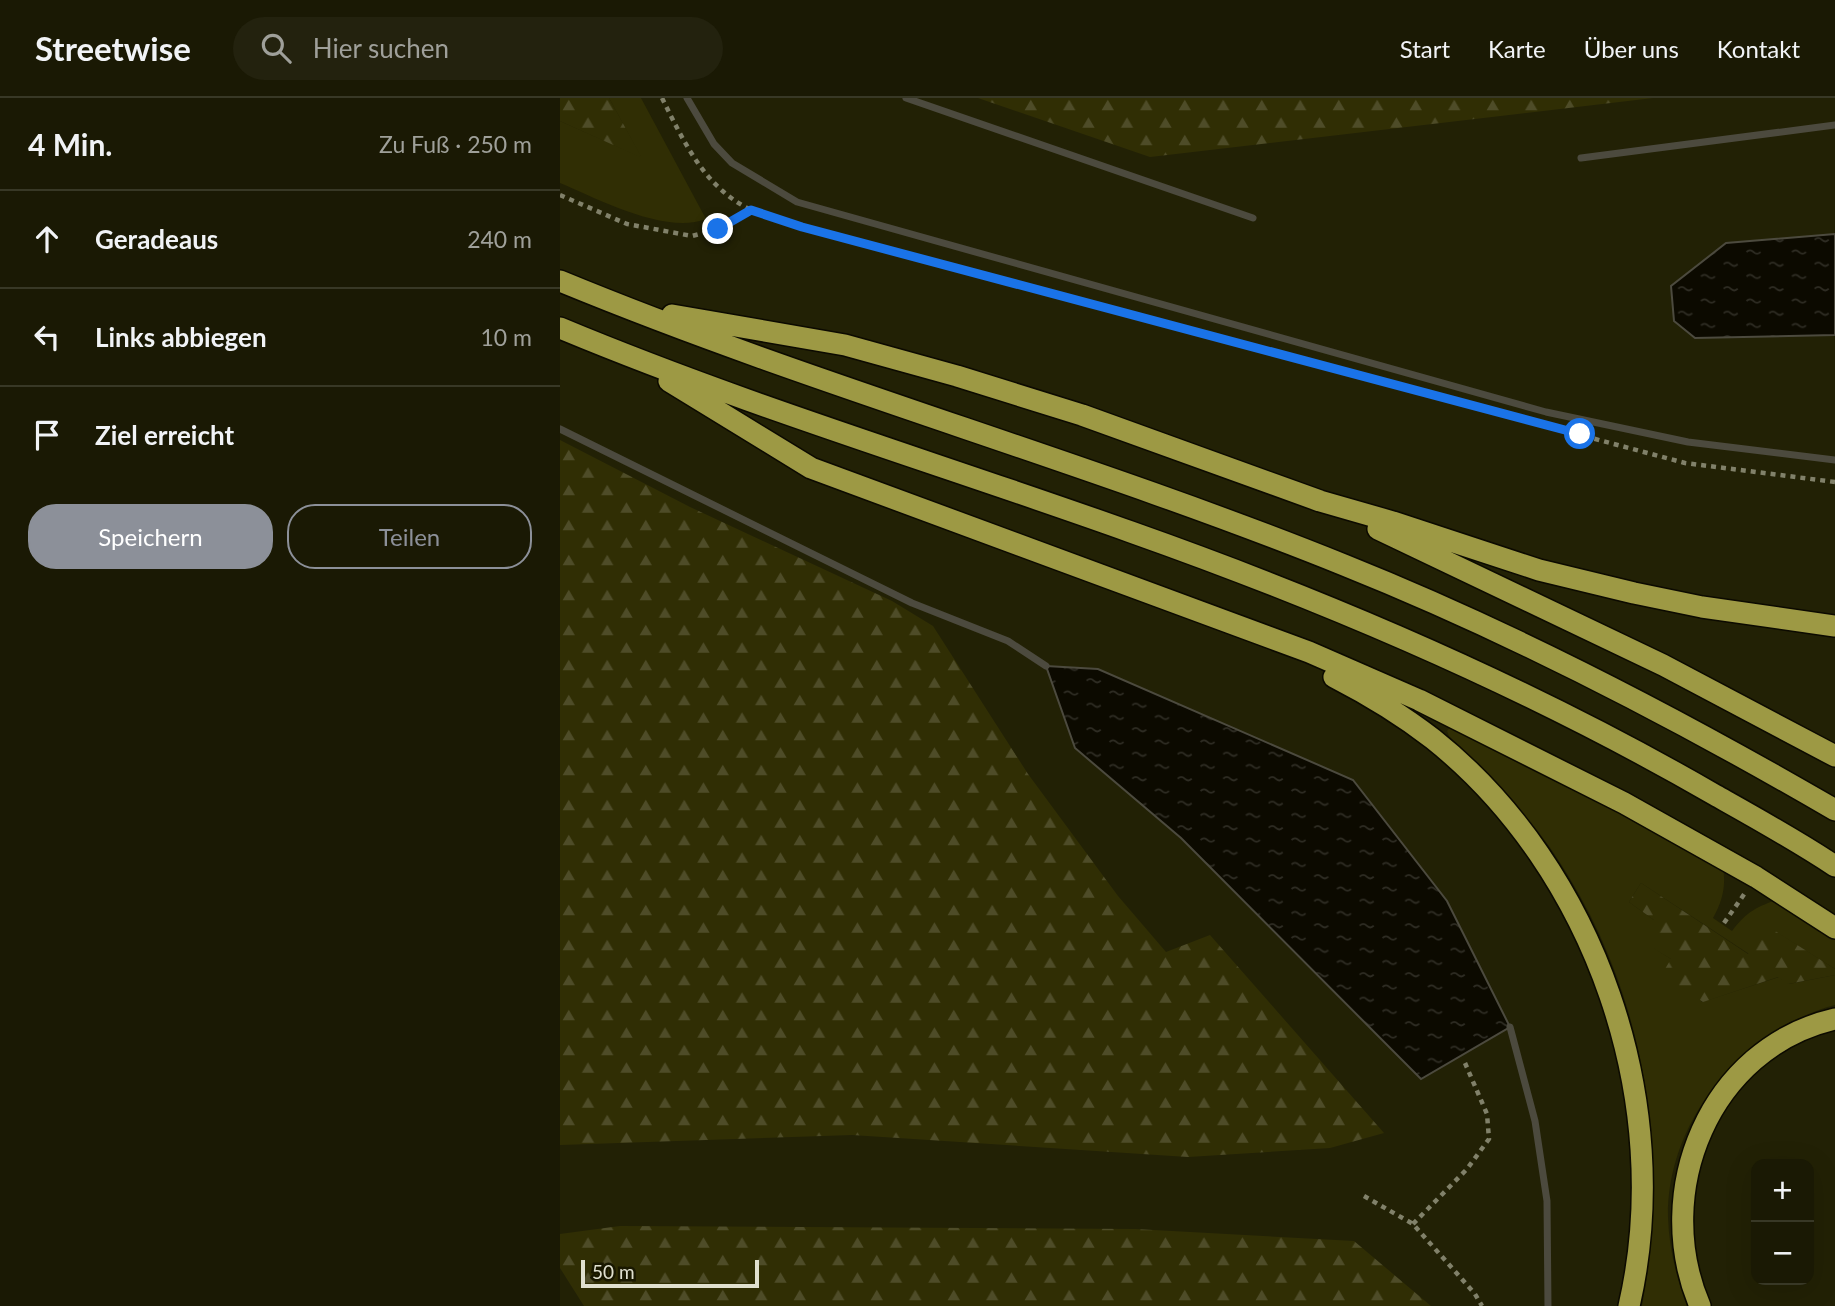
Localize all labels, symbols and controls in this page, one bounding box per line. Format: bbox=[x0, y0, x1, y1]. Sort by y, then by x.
search box bbox=[233, 17, 723, 80]
text: Streetwise bbox=[35, 28, 191, 68]
icon: search bbox=[257, 29, 295, 67]
text: Hier suchen bbox=[313, 32, 449, 64]
text: Start bbox=[1400, 34, 1450, 63]
text: Karte bbox=[1488, 34, 1546, 63]
text: Über uns bbox=[1584, 34, 1679, 63]
text: Kontakt bbox=[1717, 34, 1800, 63]
text: 4 Min. bbox=[28, 126, 113, 162]
text: Zu Fuß · 250 m bbox=[379, 130, 532, 158]
route end bbox=[702, 213, 733, 244]
icon: ahead bbox=[28, 220, 66, 258]
text: Geradeaus bbox=[95, 223, 218, 255]
text: 240 m bbox=[467, 225, 532, 253]
icon: left bbox=[28, 318, 66, 356]
text: Links abbiegen bbox=[95, 321, 267, 353]
text: 10 m bbox=[481, 323, 532, 351]
icon: arrive bbox=[28, 416, 66, 454]
route start bbox=[1564, 418, 1595, 449]
text: Ziel erreicht bbox=[95, 419, 234, 451]
button: Speichern bbox=[28, 504, 273, 569]
button: Teilen bbox=[287, 504, 532, 569]
map controls bbox=[1751, 1159, 1814, 1285]
button: + bbox=[1751, 1159, 1814, 1222]
button: − bbox=[1751, 1222, 1814, 1285]
scale bar bbox=[581, 1257, 760, 1289]
text: 50 m bbox=[592, 1260, 635, 1283]

